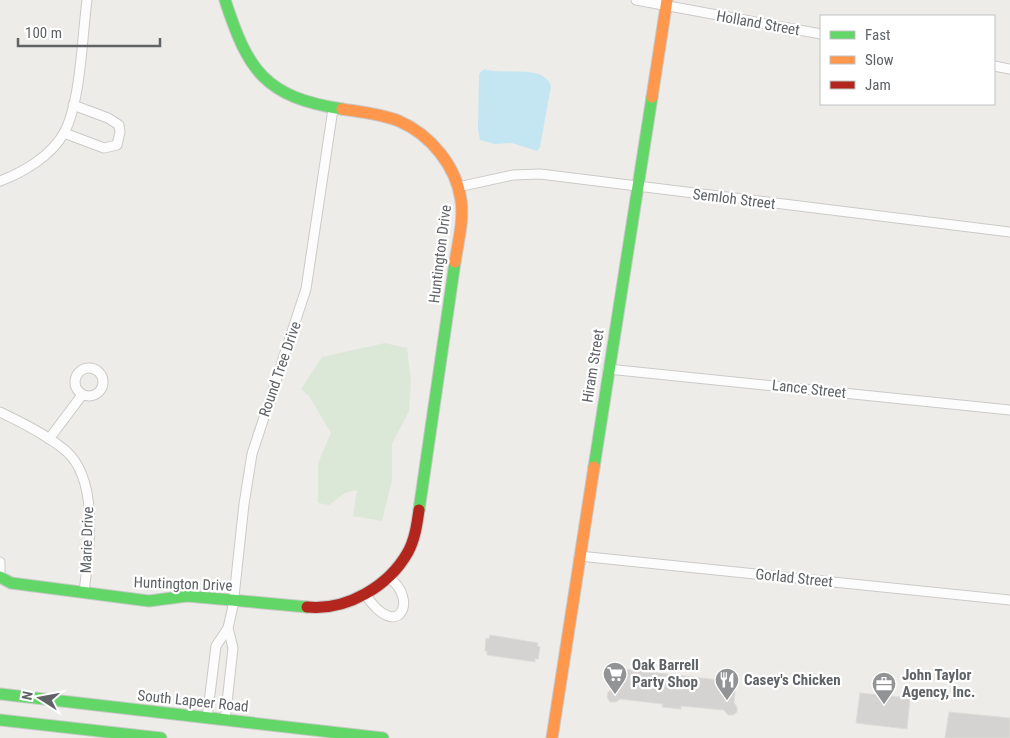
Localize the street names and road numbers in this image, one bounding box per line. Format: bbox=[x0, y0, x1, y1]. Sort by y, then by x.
street label: Holland Street bbox=[715, 7, 801, 39]
street label: Semloh Street bbox=[692, 185, 776, 213]
street label: Huntington Drive bbox=[425, 204, 455, 304]
street label: Round Tree Drive bbox=[255, 319, 305, 419]
street label: Hiram Street bbox=[578, 328, 608, 404]
street label: Lance Street bbox=[771, 376, 847, 402]
street label: Marie Drive bbox=[77, 506, 97, 574]
street label: Gorlad Street bbox=[754, 565, 834, 591]
street label: Huntington Drive bbox=[133, 573, 233, 595]
street label: South Lapeer Road bbox=[137, 686, 249, 716]

